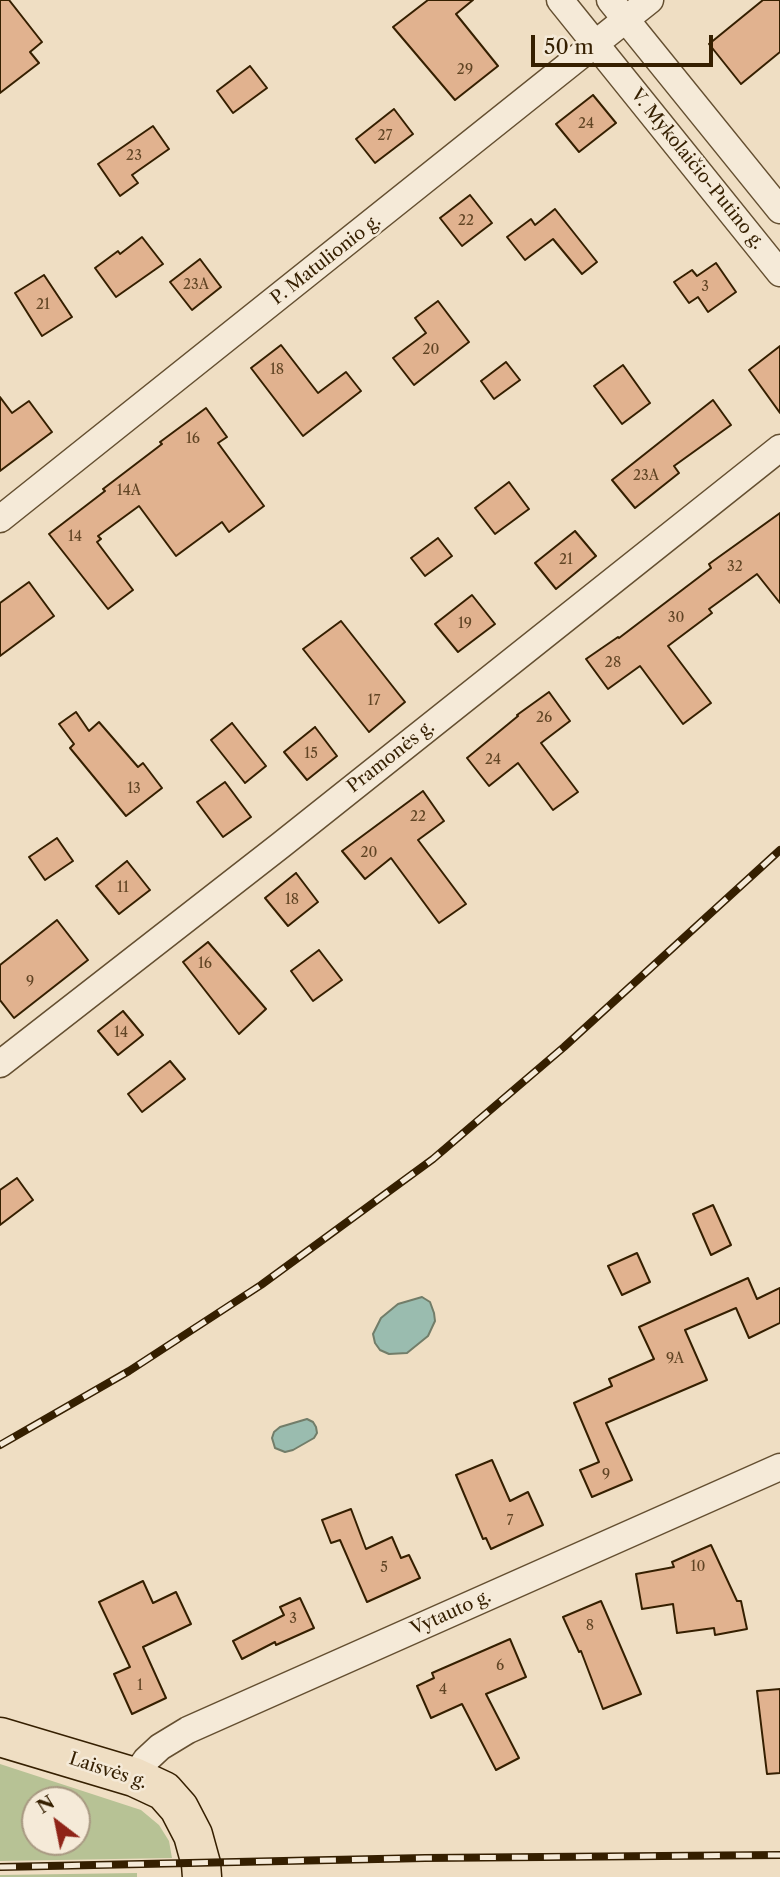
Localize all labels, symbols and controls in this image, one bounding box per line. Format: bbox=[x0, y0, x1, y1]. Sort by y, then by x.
scale bar bbox=[535, 21, 717, 65]
text: 50 m bbox=[544, 34, 594, 59]
house number: 29 bbox=[457, 62, 473, 78]
street label: V. Mykolaičio-Putino g. bbox=[626, 84, 768, 254]
house number: 24 bbox=[578, 116, 594, 132]
house number: 27 bbox=[378, 128, 392, 144]
house number: 23 bbox=[126, 148, 142, 164]
street label: P. Matulionio g. bbox=[267, 210, 385, 310]
house number: 22 bbox=[458, 213, 474, 229]
house number: 23A bbox=[183, 277, 209, 293]
house number: 3 bbox=[701, 279, 709, 295]
house number: 21 bbox=[36, 297, 50, 313]
house number: 20 bbox=[423, 342, 439, 358]
house number: 18 bbox=[270, 362, 284, 378]
house number: 16 bbox=[186, 431, 200, 447]
house number: 23A bbox=[633, 468, 659, 484]
house number: 14A bbox=[117, 483, 141, 499]
house number: 14 bbox=[68, 529, 82, 545]
house number: 21 bbox=[559, 552, 573, 568]
house number: 32 bbox=[727, 559, 743, 575]
house number: 30 bbox=[668, 610, 684, 626]
house number: 19 bbox=[458, 616, 472, 632]
house number: 28 bbox=[605, 655, 621, 671]
house number: 17 bbox=[368, 693, 380, 709]
house number: 26 bbox=[536, 710, 552, 726]
street label: Pramonės g. bbox=[343, 716, 439, 798]
house number: 15 bbox=[304, 746, 318, 762]
house number: 24 bbox=[485, 752, 501, 768]
house number: 13 bbox=[127, 781, 141, 797]
house number: 22 bbox=[410, 809, 426, 825]
house number: 20 bbox=[361, 845, 377, 861]
house number: 11 bbox=[117, 880, 129, 896]
house number: 18 bbox=[285, 892, 299, 908]
house number: 16 bbox=[198, 956, 212, 972]
house number: 9 bbox=[26, 974, 34, 990]
house number: 14 bbox=[114, 1025, 128, 1041]
house number: 9A bbox=[666, 1351, 684, 1367]
house number: 9 bbox=[602, 1467, 610, 1483]
house number: 7 bbox=[507, 1513, 513, 1529]
house number: 10 bbox=[691, 1559, 705, 1575]
house number: 5 bbox=[380, 1560, 388, 1576]
street label: Vytauto g. bbox=[408, 1586, 494, 1640]
house number: 3 bbox=[289, 1611, 297, 1627]
house number: 8 bbox=[586, 1618, 594, 1634]
house number: 6 bbox=[496, 1658, 504, 1674]
house number: 1 bbox=[137, 1678, 143, 1694]
house number: 4 bbox=[439, 1682, 447, 1698]
street label: Laisvės g. bbox=[66, 1748, 150, 1794]
north arrow bbox=[21, 1786, 91, 1856]
text: N bbox=[33, 1790, 59, 1819]

